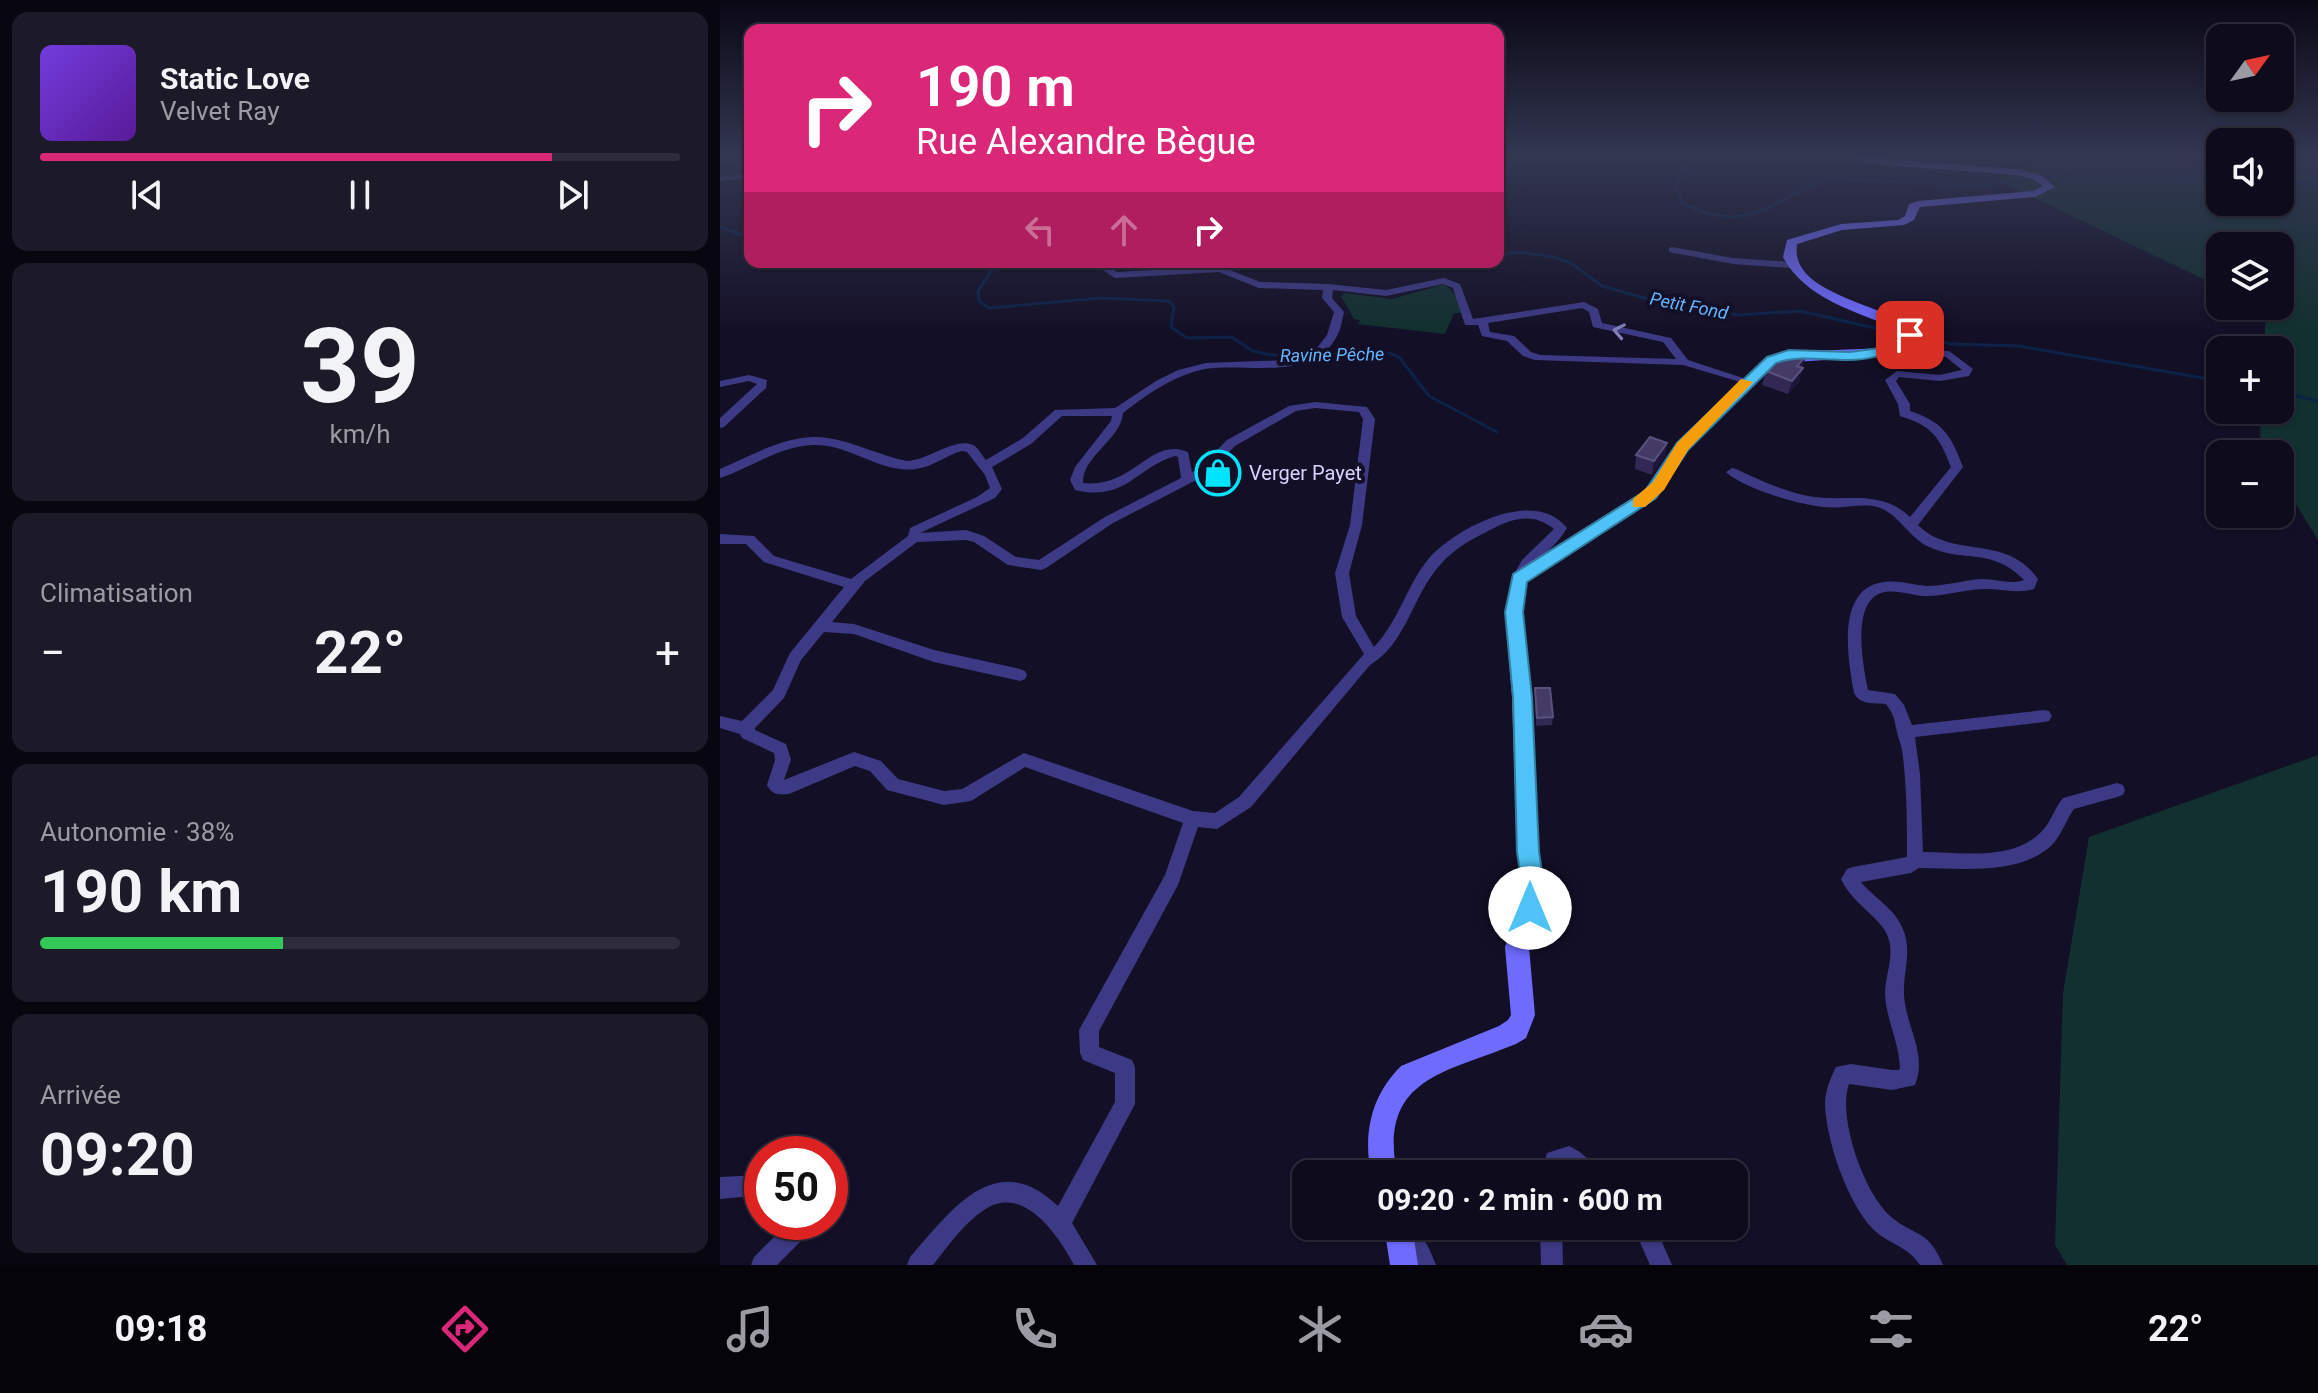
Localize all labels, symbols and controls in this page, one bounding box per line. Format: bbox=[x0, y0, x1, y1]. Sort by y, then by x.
north arrow bbox=[2206, 24, 2294, 112]
map controls bbox=[2206, 24, 2294, 528]
text: 190 m bbox=[916, 54, 1075, 120]
icon: right bbox=[784, 56, 888, 160]
text: Static Love bbox=[160, 61, 310, 96]
text: Velvet Ray bbox=[160, 96, 280, 126]
text: Rue Alexandre Bègue bbox=[916, 121, 1256, 163]
button: sound bbox=[2206, 128, 2294, 216]
icon: previous bbox=[125, 173, 169, 217]
icon: pause bbox=[338, 173, 382, 217]
icon: next bbox=[551, 173, 595, 217]
icon: left bbox=[1018, 208, 1062, 252]
icon: ahead bbox=[1102, 208, 1146, 252]
icon: right bbox=[1186, 208, 1230, 252]
button: layers bbox=[2206, 232, 2294, 320]
water label: Petit Fond bbox=[1648, 288, 1731, 324]
pin bbox=[1876, 301, 1944, 369]
text: 39 bbox=[300, 306, 420, 427]
icon: arrive bbox=[1888, 313, 1932, 357]
one-way arrow bbox=[1613, 323, 1626, 340]
button: + bbox=[2206, 336, 2294, 424]
water label: Ravine Pêche bbox=[1280, 343, 1384, 366]
text: km/h bbox=[329, 419, 391, 449]
button: − bbox=[2206, 440, 2294, 528]
shop icon: Verger Payet bbox=[1194, 449, 1242, 497]
place label: Verger Payet bbox=[1249, 461, 1362, 485]
text: Climatisation bbox=[40, 578, 193, 608]
text: 22° bbox=[314, 617, 406, 688]
text: − bbox=[40, 627, 65, 679]
text: + bbox=[655, 627, 680, 679]
text: Autonomie · 38% bbox=[40, 817, 234, 847]
text: 190 km bbox=[40, 856, 242, 927]
position arrow bbox=[1488, 866, 1572, 950]
text: Arrivée bbox=[40, 1080, 121, 1110]
text: 09:20 bbox=[40, 1119, 195, 1190]
speed limit sign: 50 bbox=[744, 1136, 848, 1240]
text: 09:20 · 2 min · 600 m bbox=[1377, 1182, 1663, 1217]
icon: directions bbox=[437, 1301, 493, 1357]
icon: music bbox=[722, 1301, 778, 1357]
icon: phone bbox=[1007, 1301, 1063, 1357]
icon: climate bbox=[1292, 1301, 1348, 1357]
icon: car bbox=[1578, 1301, 1634, 1357]
icon: filters bbox=[1863, 1301, 1919, 1357]
text: 09:18 bbox=[115, 1308, 207, 1350]
text: 22° bbox=[2148, 1308, 2203, 1350]

